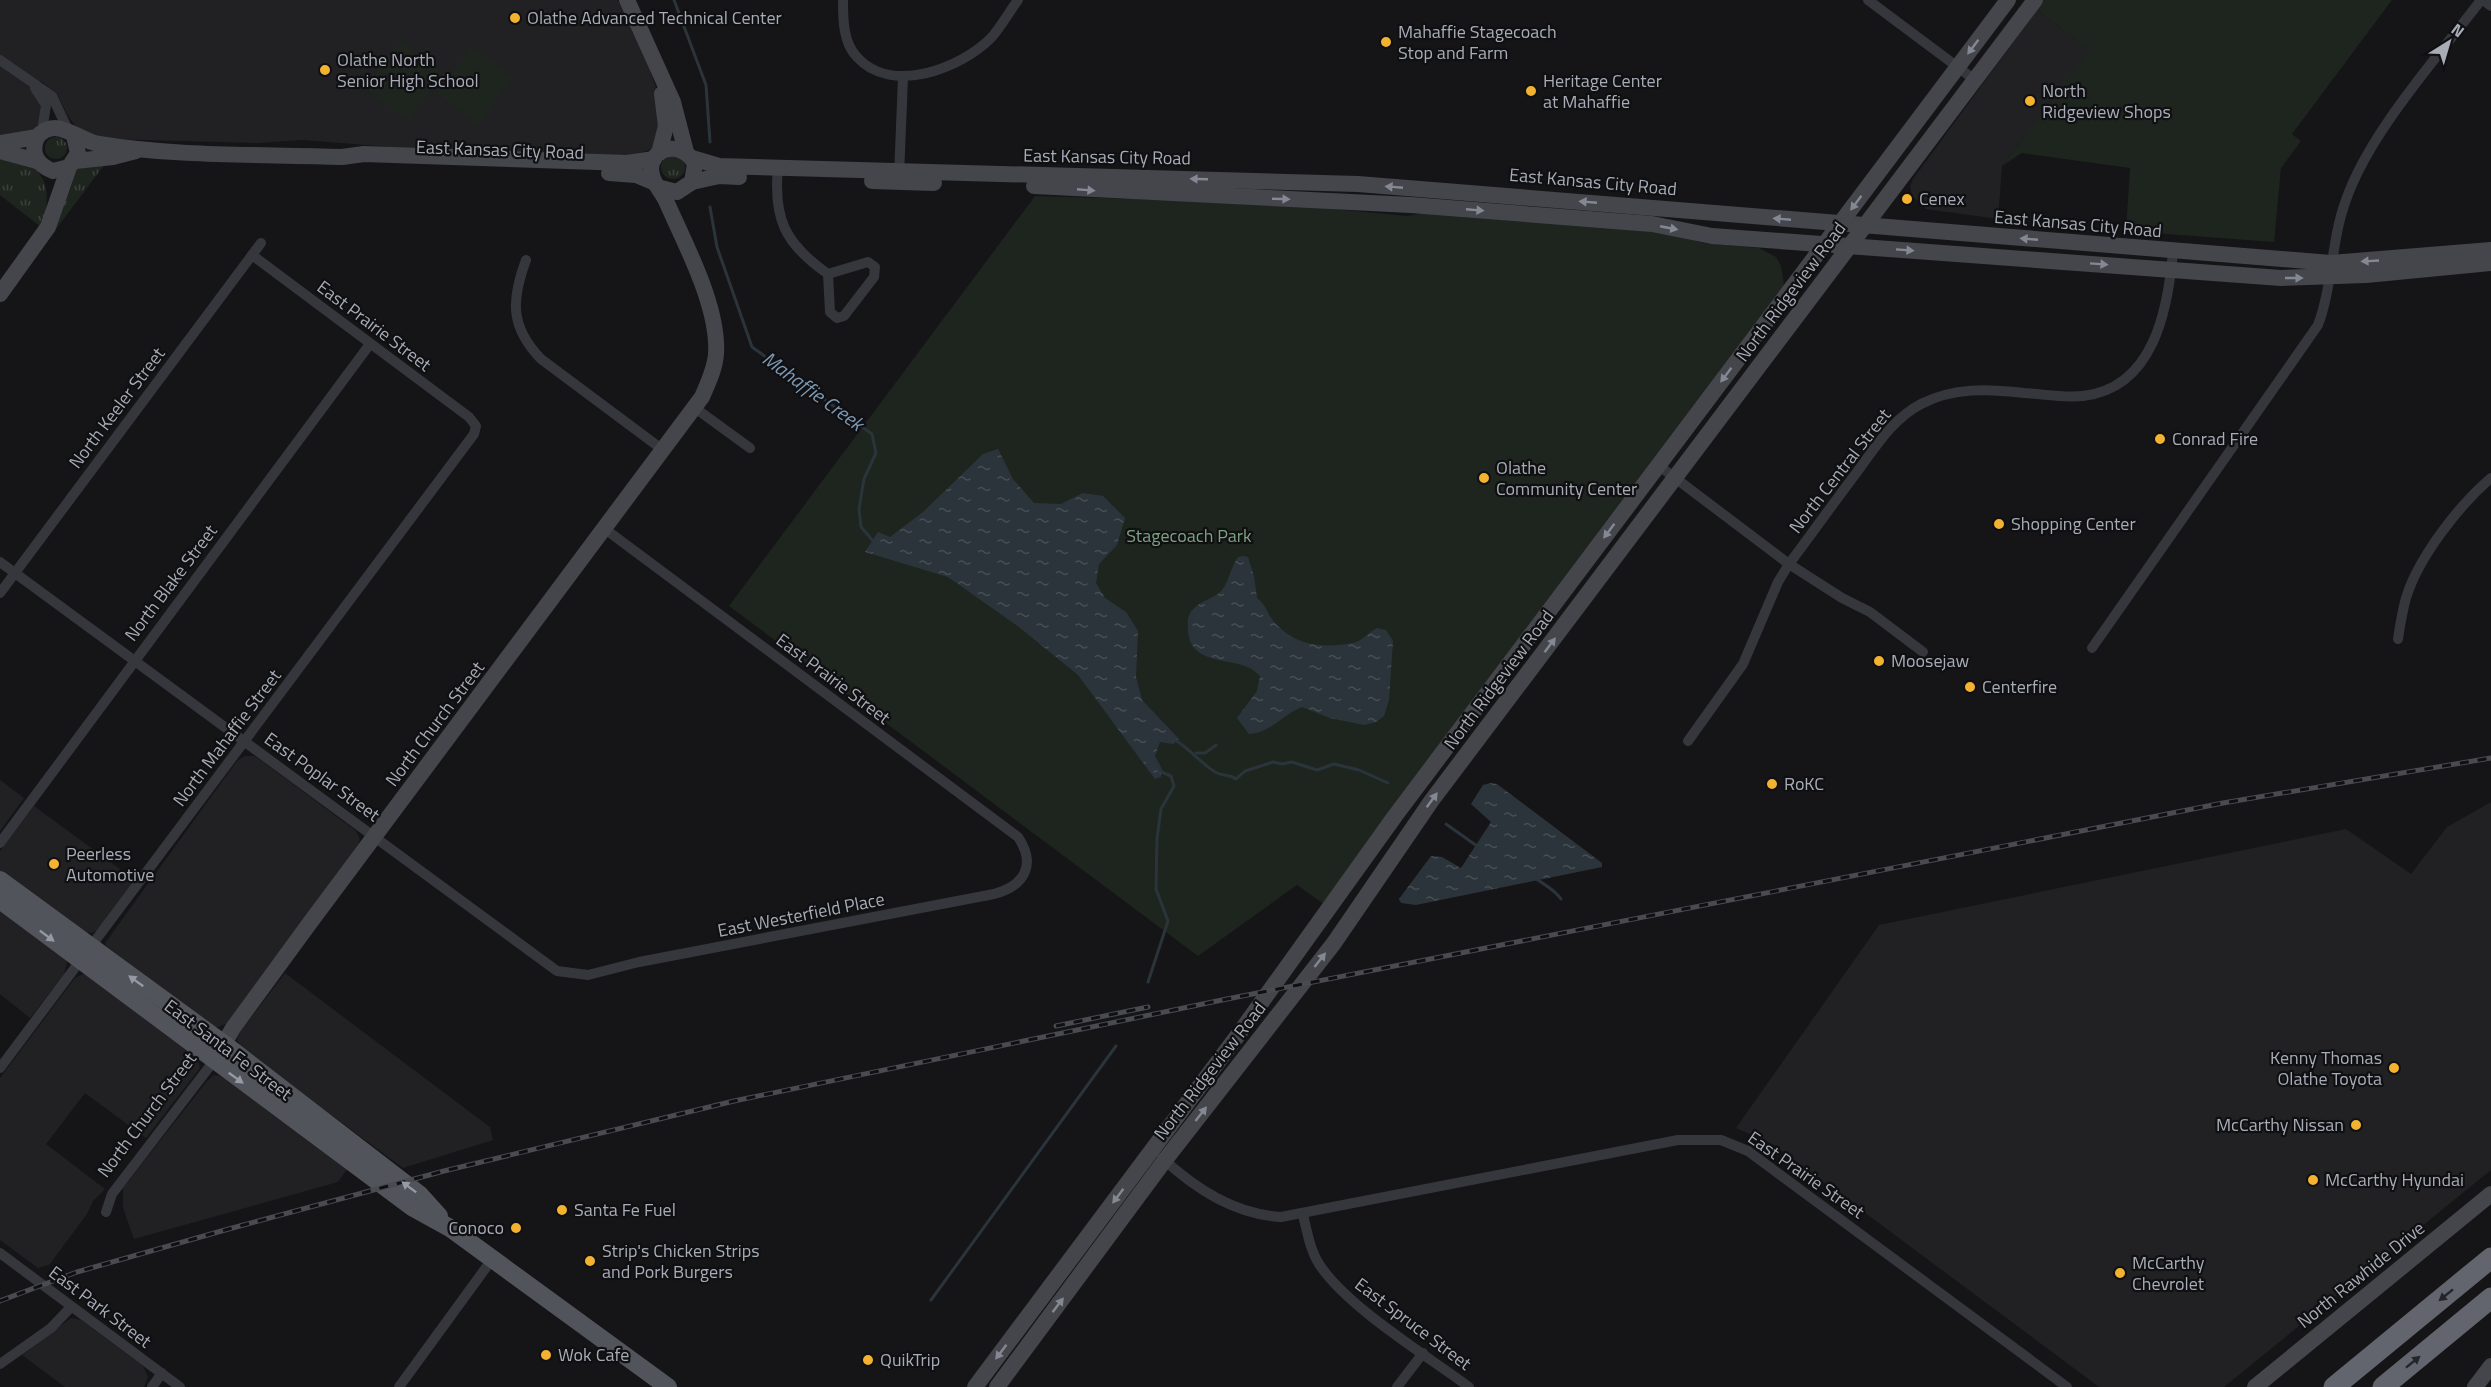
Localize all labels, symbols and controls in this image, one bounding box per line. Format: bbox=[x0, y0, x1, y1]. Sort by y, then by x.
place label: Olathe Advanced Technical Center bbox=[527, 4, 782, 31]
marker: Olathe Advanced Technical Center bbox=[508, 11, 522, 25]
north arrow bbox=[2419, 12, 2479, 72]
text: N bbox=[2446, 17, 2470, 43]
place label: Mahaffie Stagecoach Stop and Farm bbox=[1398, 18, 1557, 66]
marker: Mahaffie Stagecoach Stop and Farm bbox=[1379, 35, 1393, 49]
one-way arrow bbox=[1967, 38, 1979, 54]
place label: Olathe North Senior High School bbox=[337, 46, 479, 94]
marker: Olathe North Senior High School bbox=[318, 63, 332, 77]
place label: Heritage Center at Mahaffie bbox=[1543, 67, 1662, 115]
place label: North Ridgeview Shops bbox=[2042, 77, 2171, 125]
marker: Heritage Center at Mahaffie bbox=[1524, 84, 1538, 98]
marker: North Ridgeview Shops bbox=[2023, 94, 2037, 108]
street label: East Kansas City Road bbox=[416, 133, 584, 166]
street label: East Kansas City Road bbox=[1023, 142, 1191, 171]
street label: East Kansas City Road bbox=[1508, 161, 1678, 202]
one-way arrow bbox=[1189, 175, 1208, 184]
one-way arrow bbox=[1384, 183, 1403, 192]
one-way arrow bbox=[1076, 185, 1095, 195]
place label: Cenex bbox=[1919, 185, 1965, 212]
marker: Cenex bbox=[1900, 192, 1914, 206]
one-way arrow bbox=[1271, 194, 1290, 203]
one-way arrow bbox=[1851, 195, 1863, 210]
one-way arrow bbox=[1579, 197, 1598, 206]
street label: East Kansas City Road bbox=[1993, 203, 2163, 244]
one-way arrow bbox=[1466, 205, 1485, 215]
one-way arrow bbox=[1773, 214, 1792, 224]
street label: North Ridgeview Road bbox=[1729, 216, 1852, 367]
one-way arrow bbox=[1660, 224, 1679, 233]
one-way arrow bbox=[2019, 235, 2038, 244]
one-way arrow bbox=[1895, 245, 1914, 255]
one-way arrow bbox=[2361, 257, 2380, 266]
one-way arrow bbox=[2090, 259, 2109, 269]
one-way arrow bbox=[2284, 273, 2303, 283]
street label: East Prairie Street bbox=[311, 274, 438, 378]
street label: North Keeler Street bbox=[62, 341, 172, 474]
water label: Mahaffie Creek bbox=[756, 343, 872, 439]
one-way arrow bbox=[1720, 367, 1732, 383]
street label: North Central Street bbox=[1782, 402, 1898, 539]
place label: Conrad Fire bbox=[2172, 425, 2258, 452]
marker: Conrad Fire bbox=[2153, 432, 2167, 446]
place label: Olathe Community Center bbox=[1496, 454, 1637, 502]
marker: Olathe Community Center bbox=[1477, 471, 1491, 485]
place label: Shopping Center bbox=[2011, 510, 2136, 537]
marker: Shopping Center bbox=[1992, 517, 2006, 531]
street label: North Blake Street bbox=[118, 518, 224, 647]
park label: Stagecoach Park bbox=[1126, 522, 1252, 549]
one-way arrow bbox=[1603, 523, 1615, 539]
street label: North Ridgeview Road bbox=[1437, 604, 1560, 755]
street label: East Prairie Street bbox=[770, 627, 897, 731]
one-way arrow bbox=[1544, 637, 1556, 653]
place label: Moosejaw bbox=[1891, 647, 1969, 674]
marker: Moosejaw bbox=[1872, 654, 1886, 668]
street label: North Church Street bbox=[378, 655, 491, 792]
street label: North Mahaffie Street bbox=[166, 663, 288, 812]
place label: Centerfire bbox=[1982, 673, 2057, 700]
marker: Centerfire bbox=[1963, 680, 1977, 694]
street label: East Poplar Street bbox=[259, 725, 386, 828]
place label: RoKC bbox=[1784, 770, 1824, 797]
marker: RoKC bbox=[1765, 777, 1779, 791]
one-way arrow bbox=[1426, 793, 1438, 808]
place label: Peerless Automotive bbox=[66, 840, 154, 888]
marker: Peerless Automotive bbox=[47, 857, 61, 871]
street label: East Westerfield Place bbox=[715, 885, 887, 944]
one-way arrow bbox=[39, 929, 54, 941]
one-way arrow bbox=[1314, 952, 1327, 968]
one-way arrow bbox=[129, 975, 144, 987]
street label: East Santa Fe Street bbox=[159, 993, 298, 1107]
street label: North Ridgeview Road bbox=[1147, 996, 1272, 1145]
place label: Kenny Thomas Olathe Toyota bbox=[2270, 1044, 2382, 1092]
street label: North Church Street bbox=[90, 1046, 203, 1183]
marker: Kenny Thomas Olathe Toyota bbox=[2387, 1061, 2401, 1075]
one-way arrow bbox=[227, 1072, 243, 1084]
one-way arrow bbox=[1195, 1106, 1207, 1122]
place label: McCarthy Nissan bbox=[2216, 1111, 2344, 1138]
marker: McCarthy Nissan bbox=[2349, 1118, 2363, 1132]
street label: East Prairie Street bbox=[1742, 1124, 1871, 1225]
place label: McCarthy Hyundai bbox=[2325, 1166, 2464, 1193]
marker: McCarthy Hyundai bbox=[2306, 1173, 2320, 1187]
one-way arrow bbox=[401, 1180, 417, 1193]
one-way arrow bbox=[1112, 1188, 1124, 1204]
place label: Santa Fe Fuel bbox=[574, 1196, 676, 1223]
marker: Santa Fe Fuel bbox=[555, 1203, 569, 1217]
place label: Conoco bbox=[448, 1214, 504, 1241]
street label: North Rawhide Drive bbox=[2291, 1215, 2430, 1335]
marker: Conoco bbox=[509, 1221, 523, 1235]
place label: Strip's Chicken Strips and Pork Burgers bbox=[602, 1237, 760, 1285]
place label: McCarthy Chevrolet bbox=[2132, 1249, 2205, 1297]
marker: Strip's Chicken Strips and Pork Burgers bbox=[583, 1254, 597, 1268]
street label: East Park Street bbox=[43, 1259, 158, 1355]
marker: McCarthy Chevrolet bbox=[2113, 1266, 2127, 1280]
street label: East Spruce Street bbox=[1349, 1271, 1478, 1377]
one-way arrow bbox=[2438, 1289, 2454, 1302]
one-way arrow bbox=[1052, 1298, 1064, 1314]
place label: Wok Cafe bbox=[558, 1341, 629, 1368]
one-way arrow bbox=[995, 1344, 1007, 1360]
place label: QuikTrip bbox=[880, 1346, 940, 1373]
marker: Wok Cafe bbox=[539, 1348, 553, 1362]
marker: QuikTrip bbox=[861, 1353, 875, 1367]
one-way arrow bbox=[2405, 1356, 2421, 1369]

